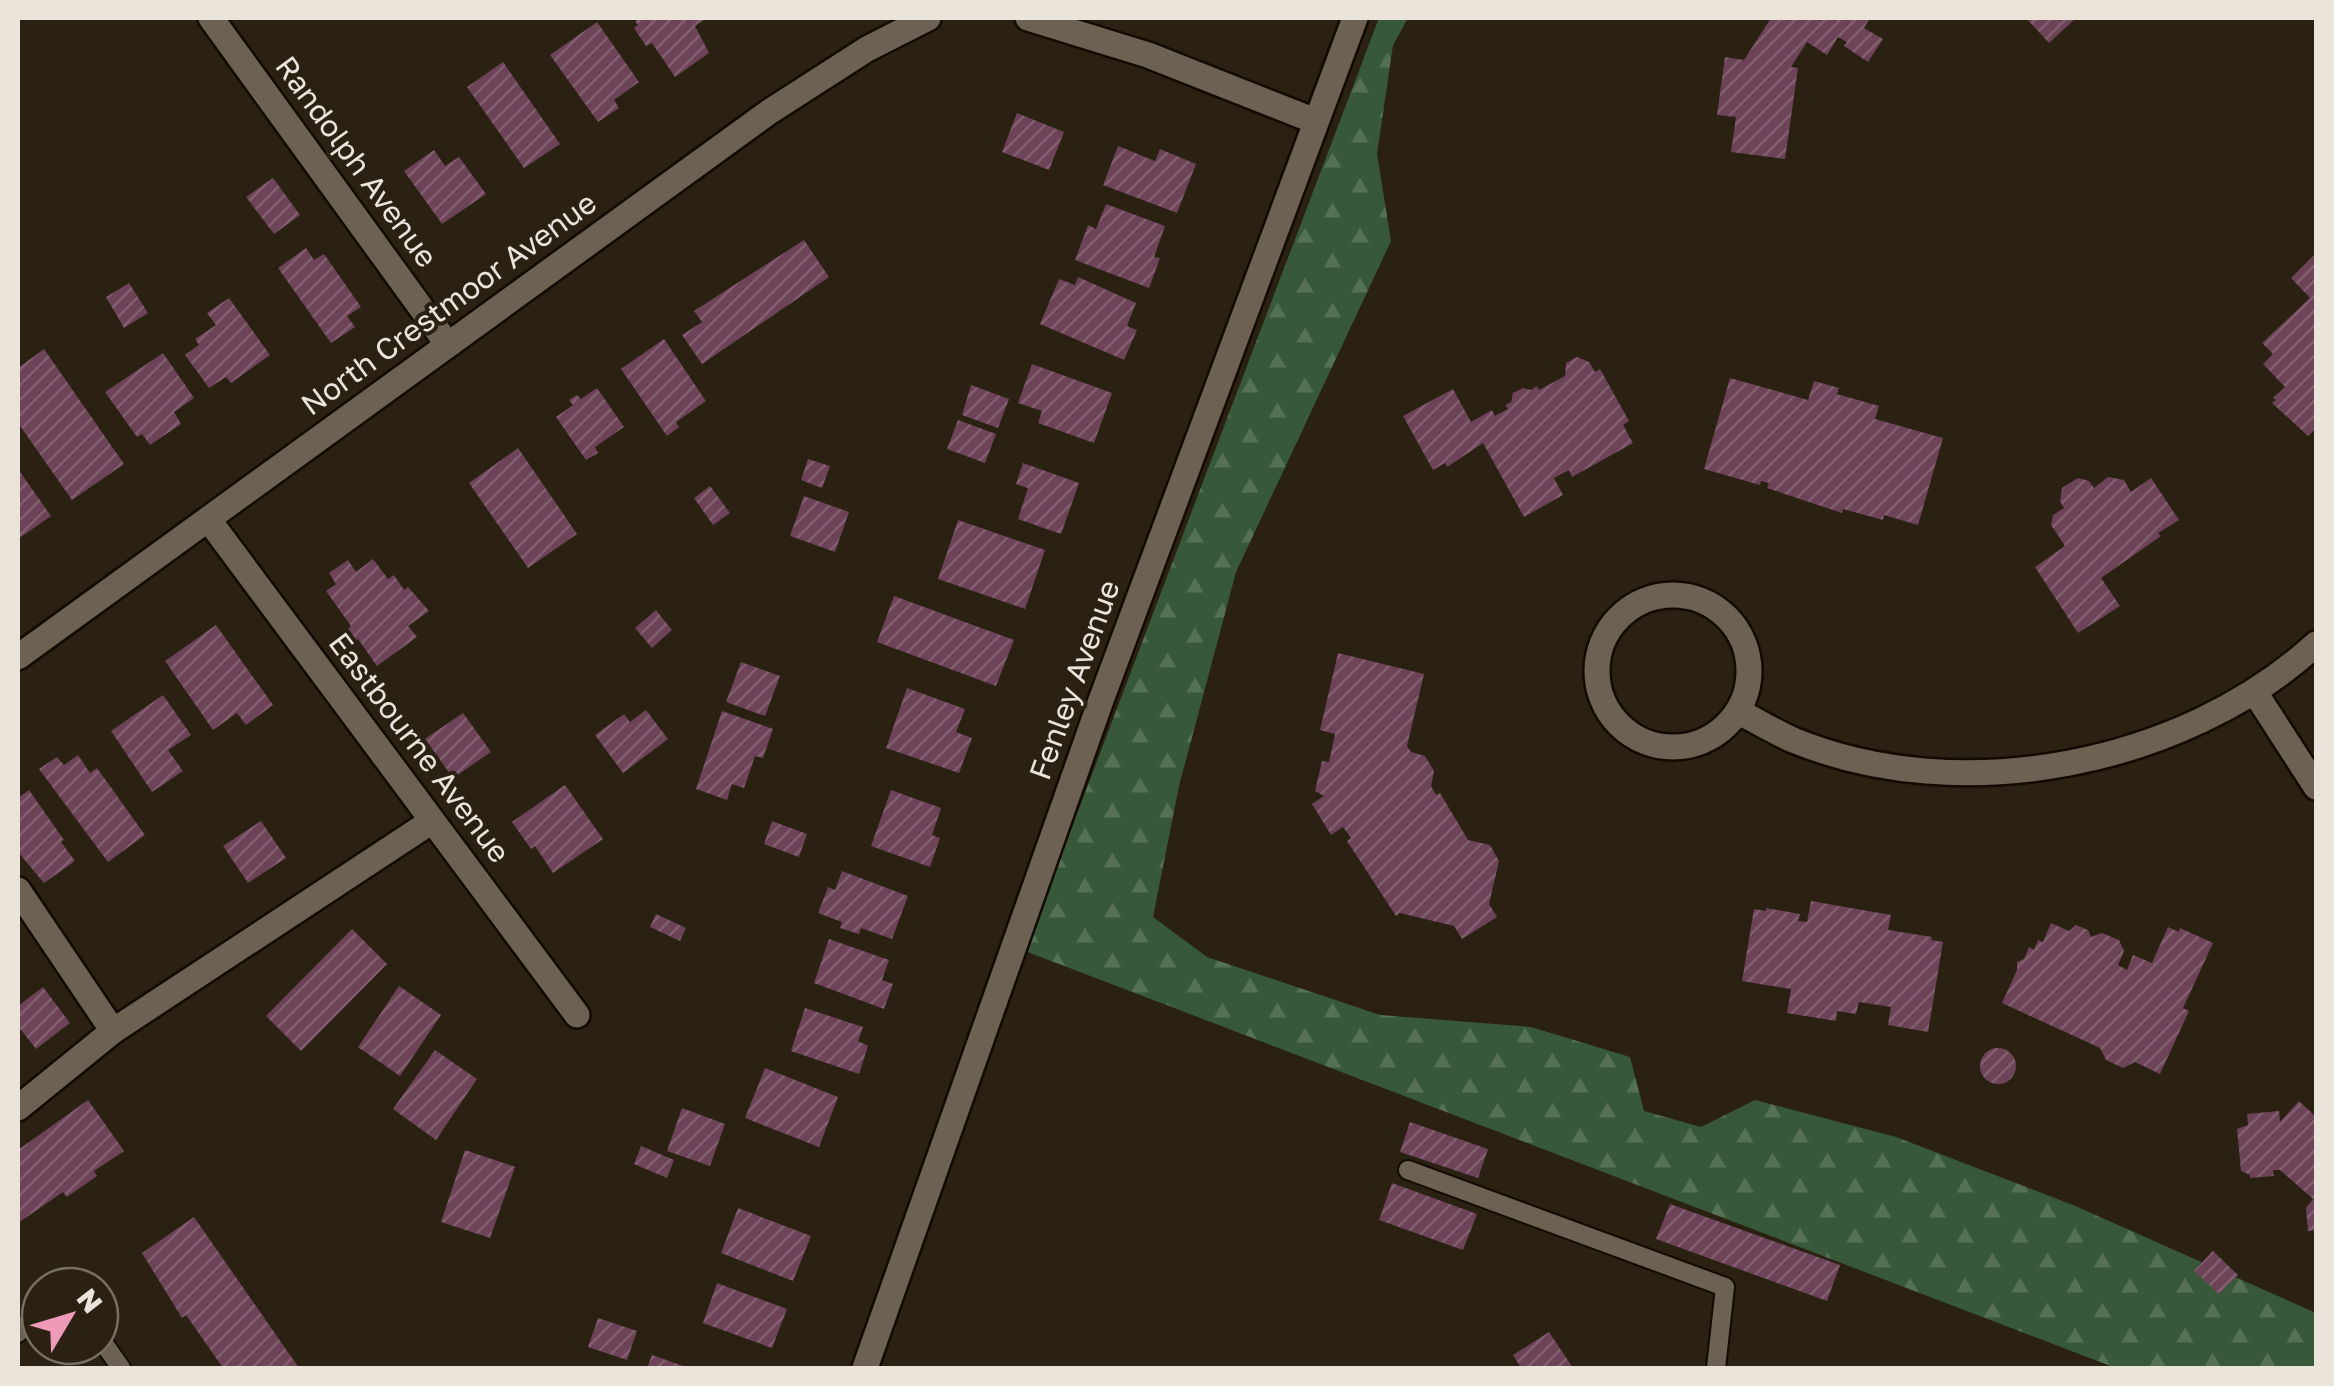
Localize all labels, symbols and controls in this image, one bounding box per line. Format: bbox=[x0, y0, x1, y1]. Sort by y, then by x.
street label: Randolph Avenue bbox=[268, 49, 445, 274]
street label: North Crestmoor Avenue bbox=[294, 184, 603, 422]
street label: Fenley Avenue bbox=[1021, 575, 1127, 784]
street label: Eastbourne Avenue bbox=[322, 625, 518, 869]
north arrow bbox=[20, 1266, 120, 1366]
text: N bbox=[71, 1282, 110, 1319]

